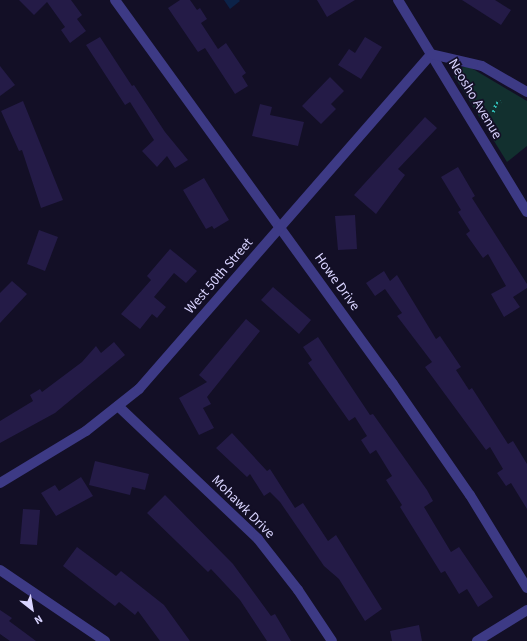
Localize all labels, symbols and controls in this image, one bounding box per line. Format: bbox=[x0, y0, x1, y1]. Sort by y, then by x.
street label: Neosho Avenue bbox=[444, 56, 506, 142]
street label: West 50th Street bbox=[181, 235, 257, 317]
street label: Howe Drive bbox=[311, 250, 363, 314]
street label: Mohawk Drive bbox=[208, 472, 278, 542]
north arrow bbox=[12, 589, 52, 629]
text: N bbox=[31, 611, 45, 628]

